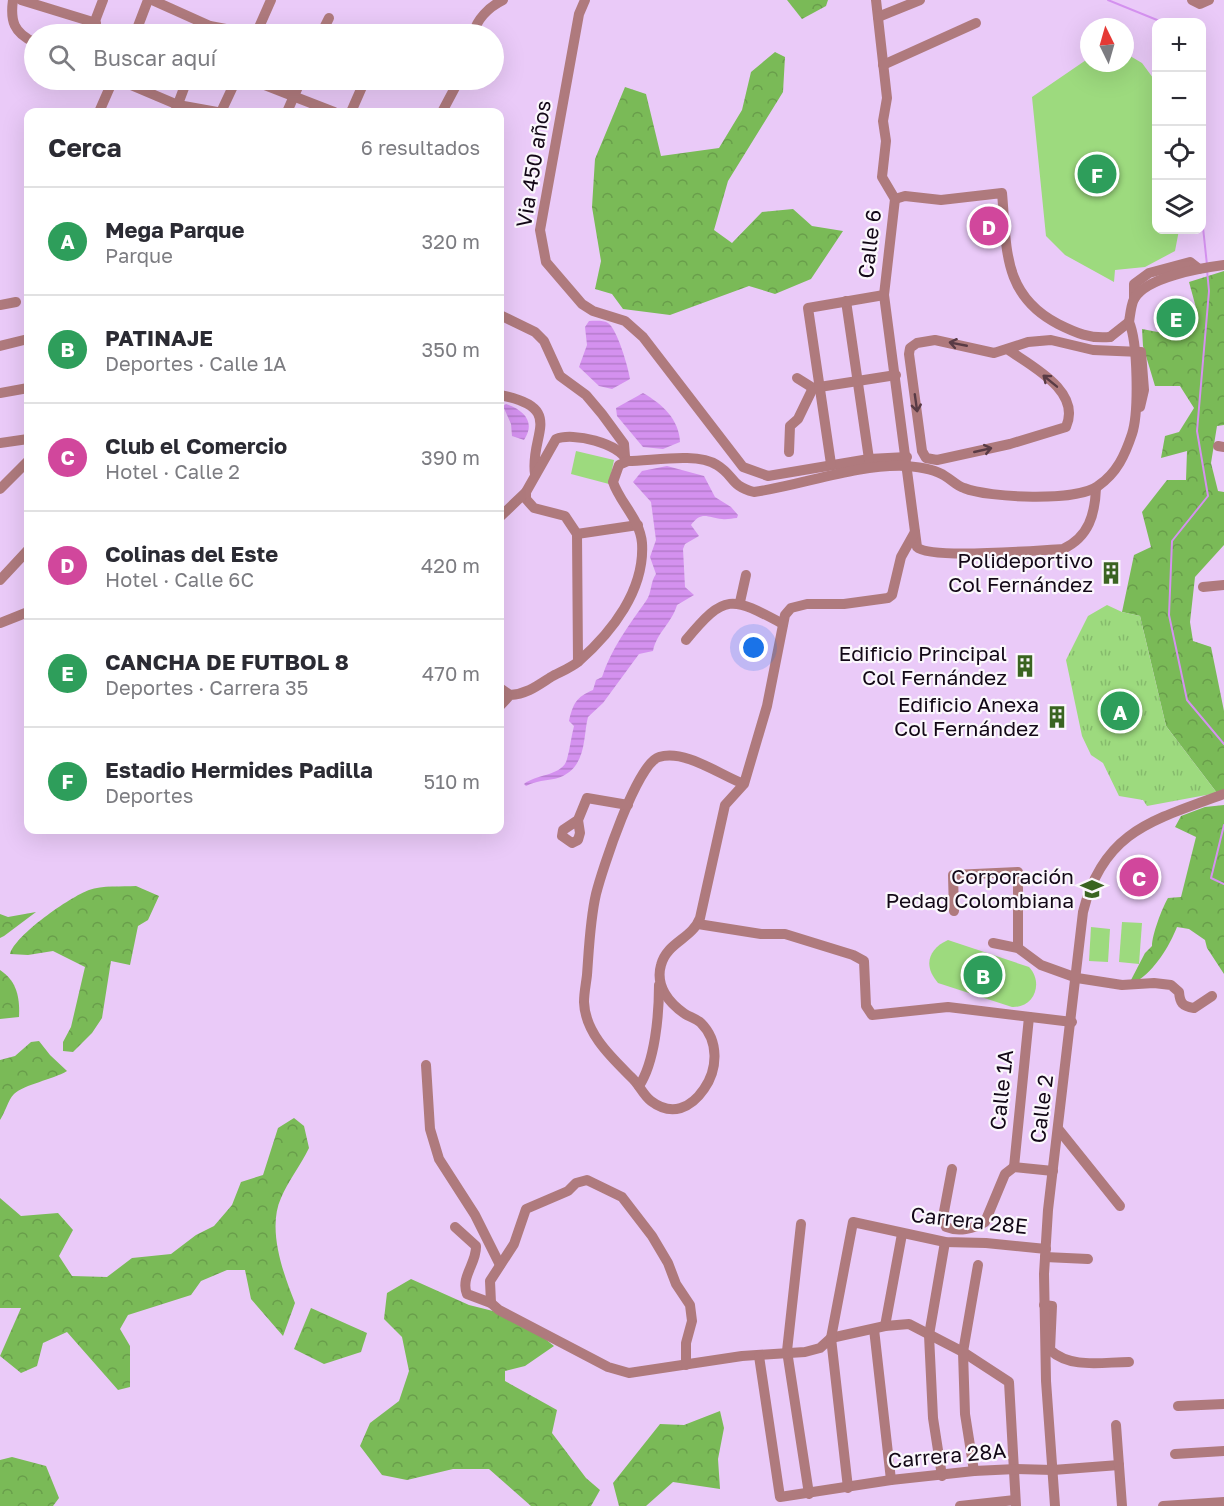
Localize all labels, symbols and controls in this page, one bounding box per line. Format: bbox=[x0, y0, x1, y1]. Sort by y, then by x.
north arrow bbox=[1080, 18, 1134, 72]
map controls bbox=[1152, 18, 1206, 234]
button: + bbox=[1152, 18, 1206, 72]
search box bbox=[24, 24, 504, 90]
icon: search bbox=[45, 41, 78, 74]
text: Buscar aquí bbox=[93, 44, 216, 71]
button: − bbox=[1152, 72, 1206, 126]
street label: Via 450 años bbox=[510, 98, 556, 229]
button: locate bbox=[1152, 126, 1206, 180]
text: Cerca bbox=[48, 132, 122, 163]
text: 6 resultados bbox=[361, 135, 480, 159]
pin: F bbox=[1078, 152, 1116, 196]
button: layers bbox=[1152, 180, 1206, 234]
pin: D bbox=[970, 204, 1008, 248]
street label: Calle 6 bbox=[852, 208, 886, 280]
text: Mega Parque bbox=[105, 216, 244, 243]
text: A bbox=[60, 229, 75, 253]
text: 320 m bbox=[422, 229, 480, 253]
text: Parque bbox=[105, 243, 173, 267]
pin: E bbox=[1156, 296, 1196, 340]
text: PATINAJE bbox=[105, 324, 213, 351]
text: B bbox=[60, 337, 75, 361]
text: 350 m bbox=[422, 337, 480, 361]
one-way arrow bbox=[949, 339, 969, 350]
text: Deportes · Calle 1A bbox=[105, 351, 287, 375]
one-way arrow bbox=[1042, 375, 1058, 388]
one-way arrow bbox=[911, 393, 922, 413]
text: Club el Comercio bbox=[105, 432, 287, 459]
one-way arrow bbox=[973, 443, 992, 455]
text: C bbox=[60, 445, 75, 469]
text: 390 m bbox=[421, 445, 480, 469]
text: Hotel · Calle 2 bbox=[105, 459, 240, 483]
text: Colinas del Este bbox=[105, 540, 278, 567]
place label: Polideportivo Col Fernández bbox=[948, 547, 1093, 597]
text: D bbox=[60, 553, 75, 577]
text: 420 m bbox=[421, 553, 480, 577]
building icon: Polideportivo Col Fernández bbox=[1098, 560, 1124, 586]
text: Hotel · Calle 6C bbox=[105, 567, 254, 591]
your location bbox=[739, 633, 768, 662]
place label: Edificio Principal Col Fernández bbox=[839, 640, 1007, 690]
text: CANCHA DE FUTBOL 8 bbox=[105, 648, 349, 675]
building icon: Edificio Principal Col Fernández bbox=[1012, 653, 1038, 679]
text: E bbox=[61, 661, 74, 685]
text: 470 m bbox=[422, 661, 480, 685]
text: Deportes · Carrera 35 bbox=[105, 675, 308, 699]
pin: A bbox=[1100, 688, 1140, 734]
place label: Edificio Anexa Col Fernández bbox=[894, 691, 1039, 741]
building icon: Edificio Anexa Col Fernández bbox=[1044, 704, 1070, 730]
text: Estadio Hermides Padilla bbox=[105, 756, 373, 783]
text: F bbox=[62, 769, 73, 793]
text: 510 m bbox=[424, 769, 480, 793]
text: Deportes bbox=[105, 783, 193, 807]
pin: C bbox=[1120, 854, 1158, 900]
place label: Corporación Pedag Colombiana bbox=[886, 863, 1074, 913]
school or university icon: Corporación Pedag Colombiana bbox=[1079, 876, 1105, 902]
pin: B bbox=[964, 952, 1002, 998]
street label: Calle 1A bbox=[984, 1048, 1018, 1132]
street label: Calle 2 bbox=[1024, 1073, 1058, 1145]
street label: Carrera 28E bbox=[909, 1201, 1029, 1239]
street label: Carrera 28A bbox=[887, 1437, 1007, 1473]

